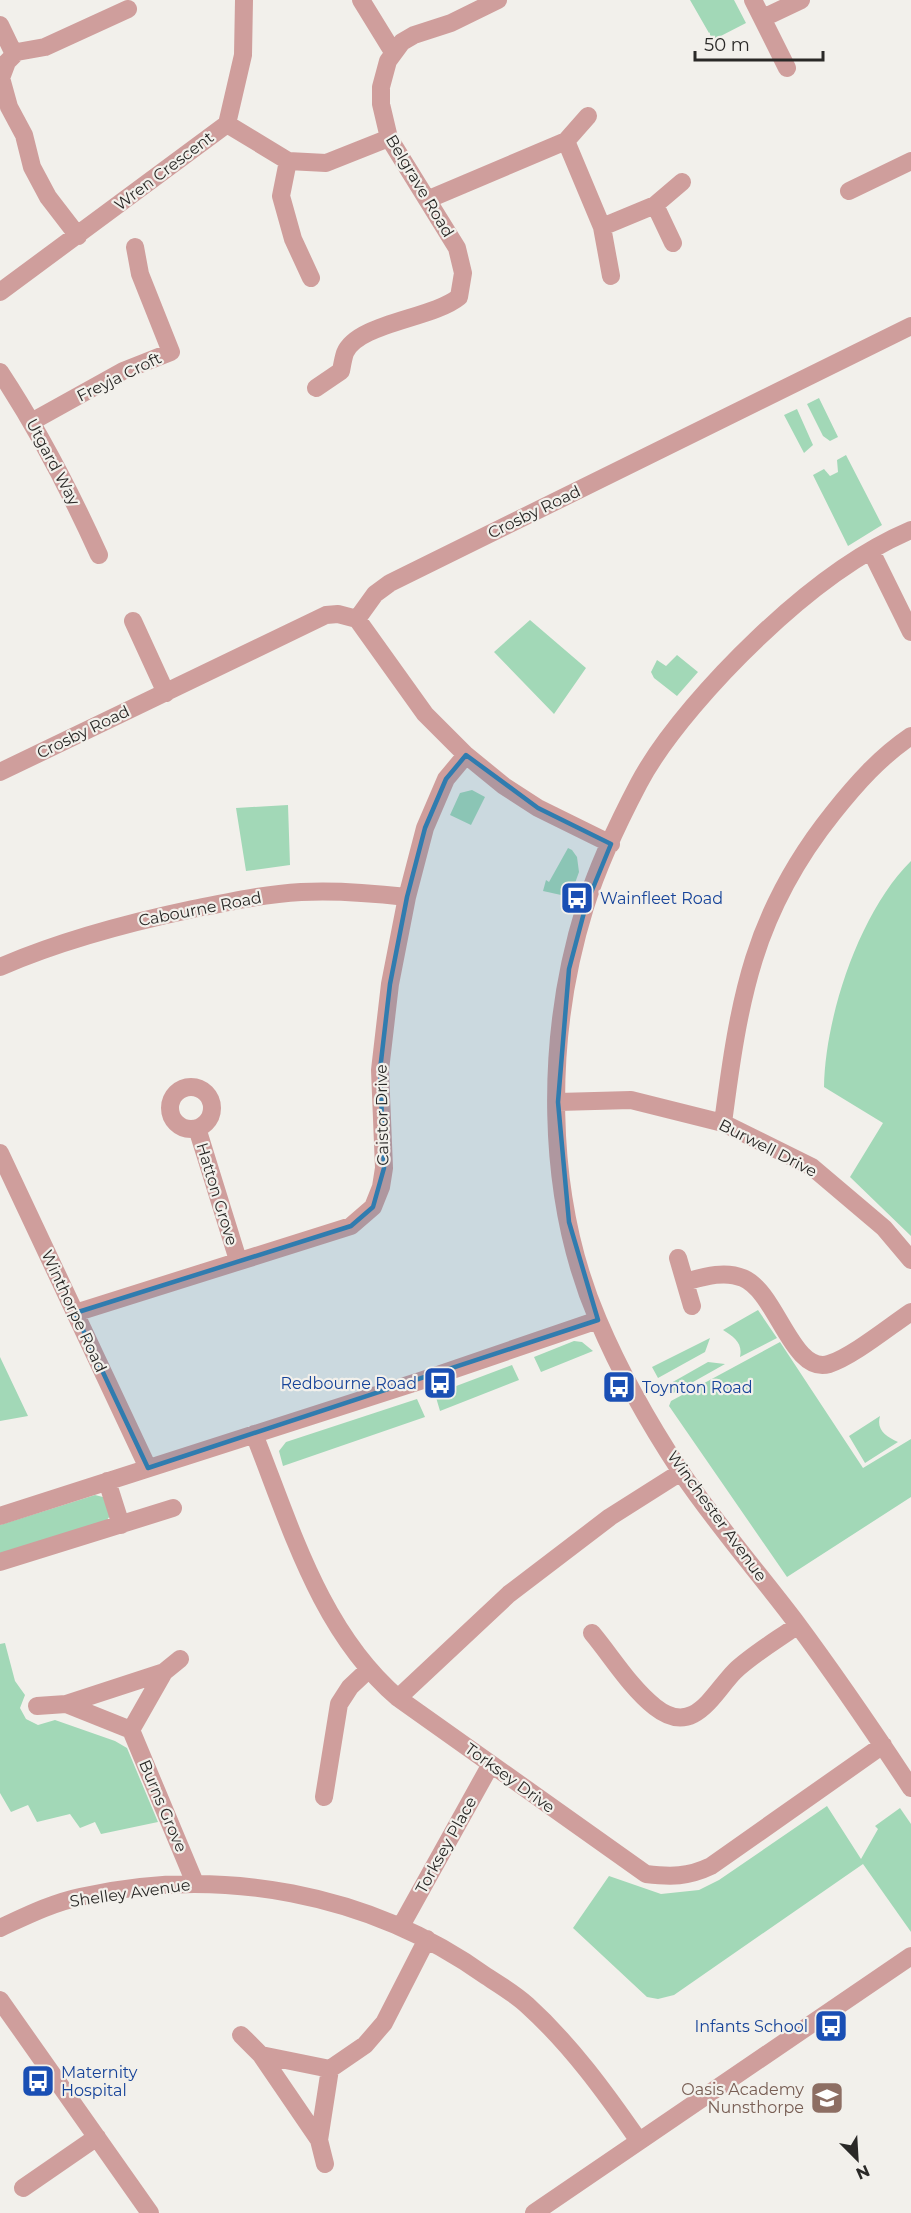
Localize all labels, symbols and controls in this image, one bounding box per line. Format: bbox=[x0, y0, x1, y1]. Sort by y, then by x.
scale bar bbox=[695, 24, 822, 62]
text: 50 m bbox=[704, 34, 750, 56]
street label: Wren Crescent bbox=[111, 127, 218, 214]
street label: Belgrave Road bbox=[382, 131, 458, 241]
street label: Freyja Croft bbox=[74, 348, 165, 406]
street label: Utgard Way bbox=[22, 416, 84, 509]
street label: Crosby Road bbox=[485, 481, 583, 543]
street label: Crosby Road bbox=[34, 701, 132, 763]
bus stop icon: Wainfleet Road bbox=[559, 880, 595, 916]
street label: Cabourne Road bbox=[137, 888, 263, 930]
place label: Wainfleet Road bbox=[600, 889, 723, 908]
street label: Caistor Drive bbox=[372, 1064, 392, 1166]
street label: Burwell Drive bbox=[716, 1115, 820, 1181]
street label: Hatton Grove bbox=[192, 1140, 242, 1248]
street label: Winthorpe Road bbox=[37, 1247, 111, 1375]
bus stop icon: Redbourne Road bbox=[422, 1365, 458, 1401]
bus stop icon: Toynton Road bbox=[601, 1369, 637, 1405]
place label: Redbourne Road bbox=[280, 1374, 417, 1393]
place label: Toynton Road bbox=[642, 1378, 753, 1397]
street label: Winchester Avenue bbox=[663, 1447, 771, 1585]
street label: Torksey Drive bbox=[462, 1739, 558, 1817]
street label: Burns Grove bbox=[135, 1757, 191, 1855]
street label: Torksey Place bbox=[412, 1793, 480, 1897]
street label: Shelley Avenue bbox=[68, 1875, 192, 1911]
bus stop icon: Infants School bbox=[813, 2008, 849, 2044]
place label: Infants School bbox=[694, 2017, 808, 2036]
bus stop icon: Maternity Hospital bbox=[20, 2063, 56, 2099]
place label: Maternity Hospital bbox=[61, 2063, 138, 2100]
place label: Oasis Academy Nunsthorpe bbox=[681, 2080, 804, 2117]
school or university icon: Oasis Academy Nunsthorpe bbox=[809, 2080, 845, 2116]
north arrow bbox=[827, 2129, 887, 2189]
text: N bbox=[853, 2161, 873, 2184]

